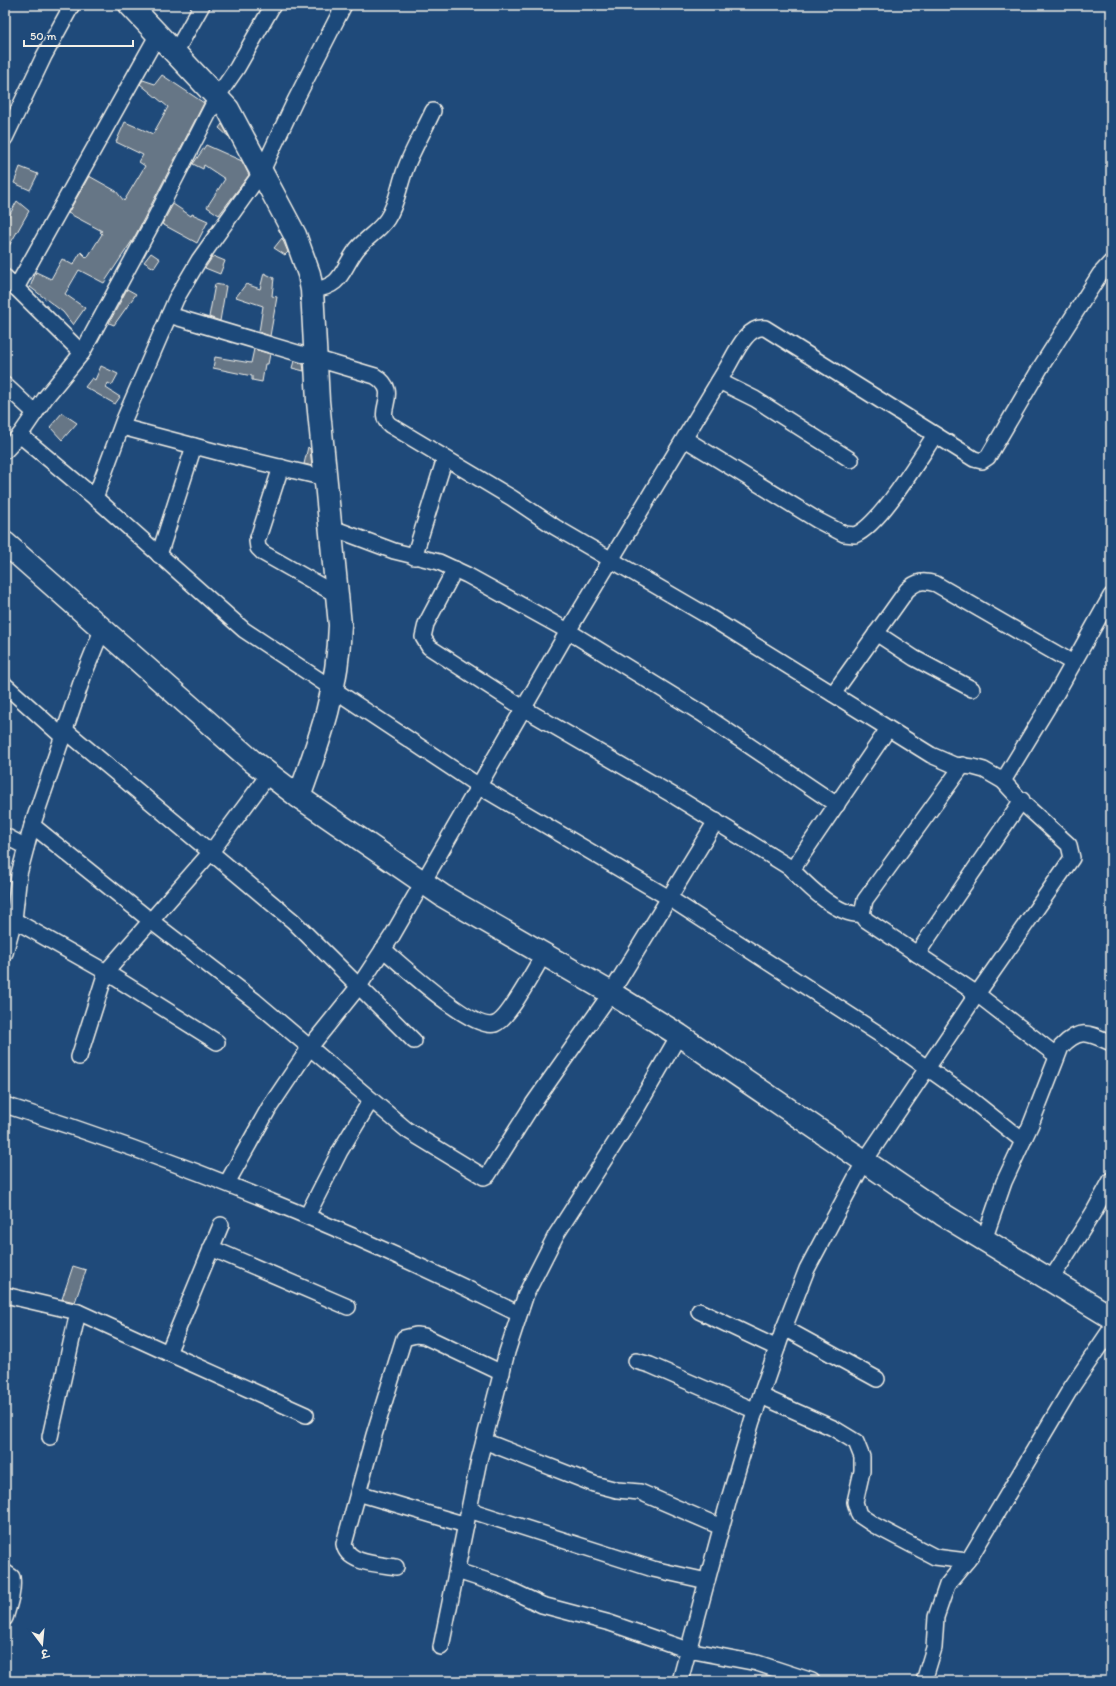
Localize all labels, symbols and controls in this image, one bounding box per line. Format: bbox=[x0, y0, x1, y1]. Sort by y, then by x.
scale bar bbox=[24, 22, 133, 48]
text: 50 m bbox=[30, 29, 56, 43]
north arrow bbox=[22, 1624, 62, 1664]
text: उ bbox=[38, 1646, 51, 1661]

